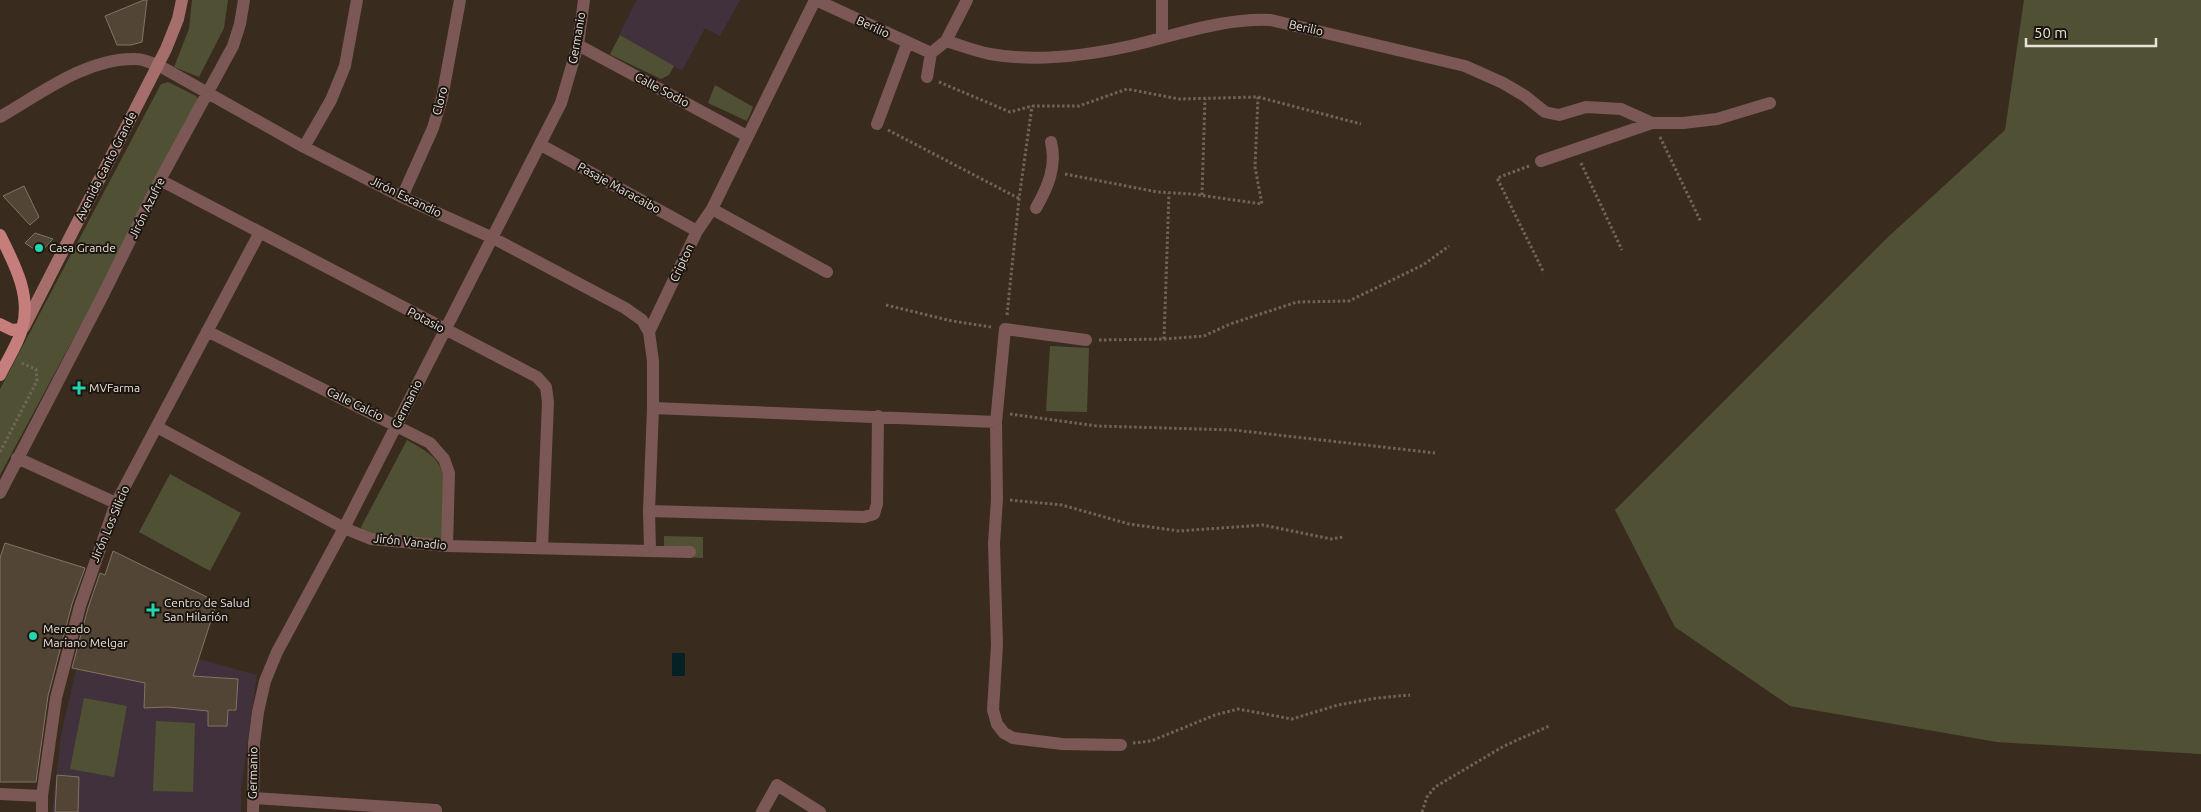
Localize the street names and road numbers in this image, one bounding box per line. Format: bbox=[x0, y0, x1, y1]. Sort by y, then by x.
street label: Germanio bbox=[566, 11, 587, 65]
street label: Berilio bbox=[855, 13, 892, 40]
street label: Berilio bbox=[1288, 17, 1325, 38]
street label: Calle Sodio bbox=[633, 70, 692, 109]
street label: Cloro bbox=[430, 85, 449, 117]
street label: Avenida Canto Grande bbox=[73, 109, 139, 222]
street label: Pasaje Maracaibo bbox=[575, 159, 663, 216]
street label: Jirón Escandio bbox=[369, 174, 444, 219]
street label: Jirón Azufre bbox=[126, 175, 167, 240]
street label: Cripton bbox=[667, 242, 696, 284]
street label: Potasio bbox=[405, 304, 447, 335]
street label: Germanio bbox=[389, 377, 424, 430]
street label: Calle Calcio bbox=[325, 384, 386, 423]
street label: Jirón Los Silicio bbox=[88, 484, 132, 564]
street label: Jirón Vanadio bbox=[373, 531, 447, 552]
street label: Germanio bbox=[246, 747, 259, 799]

